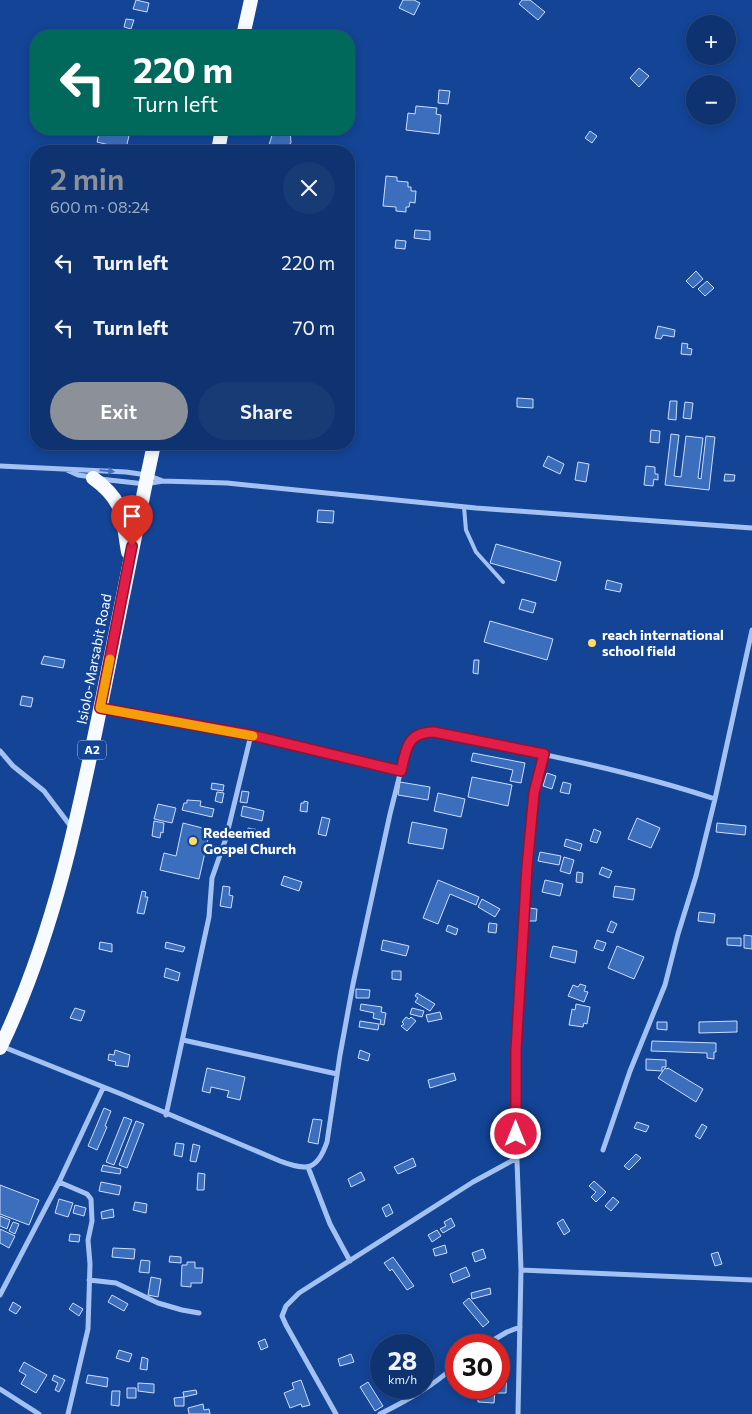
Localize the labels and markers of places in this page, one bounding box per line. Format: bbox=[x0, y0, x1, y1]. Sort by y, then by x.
pin bbox=[111, 495, 153, 546]
place label: reach international school field bbox=[602, 626, 724, 659]
marker: reach international school field bbox=[586, 637, 598, 649]
place label: Redeemed Gospel Church bbox=[203, 824, 296, 857]
marker: Redeemed Gospel Church bbox=[187, 835, 199, 847]

